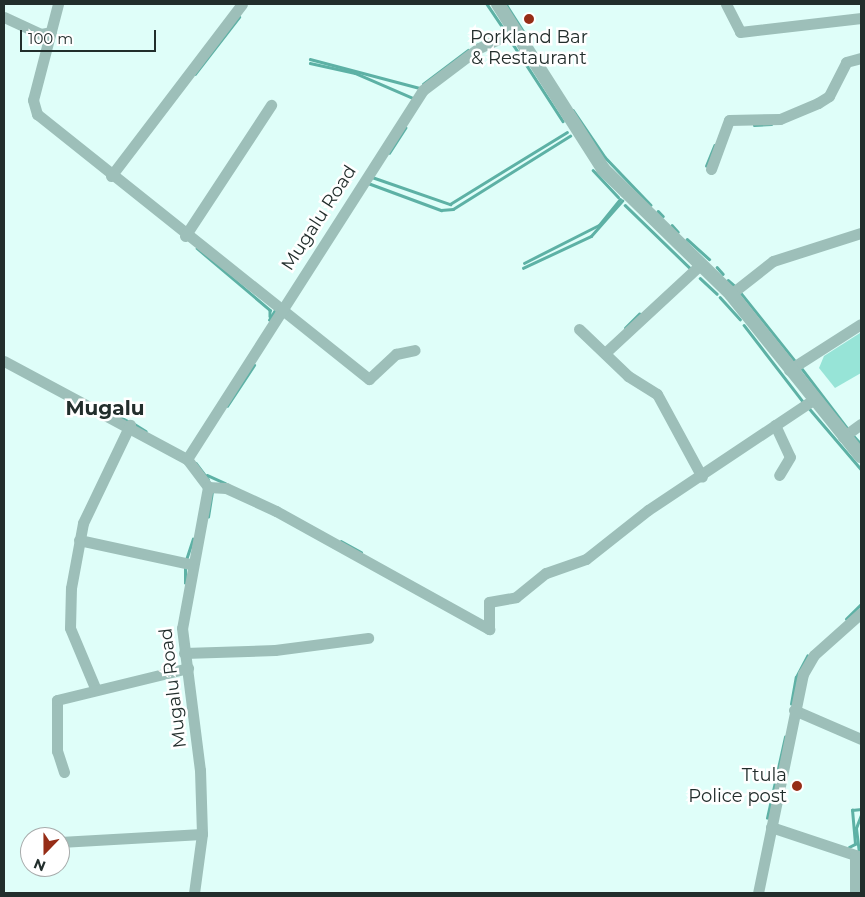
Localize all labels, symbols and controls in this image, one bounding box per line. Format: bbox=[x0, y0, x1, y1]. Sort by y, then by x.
marker: Porkland Bar & Restaurant bbox=[523, 13, 535, 25]
scale bar bbox=[22, 20, 159, 52]
place label: Porkland Bar & Restaurant bbox=[470, 27, 588, 70]
text: 100 m bbox=[28, 29, 73, 48]
street label: Mugalu Road bbox=[277, 161, 361, 275]
district label: Mugalu bbox=[66, 396, 144, 420]
street label: Mugalu Road bbox=[155, 627, 191, 749]
place label: Ttula Police post bbox=[688, 765, 787, 808]
marker: Ttula Police post bbox=[791, 780, 803, 792]
north arrow bbox=[20, 827, 70, 877]
text: N bbox=[31, 855, 48, 875]

